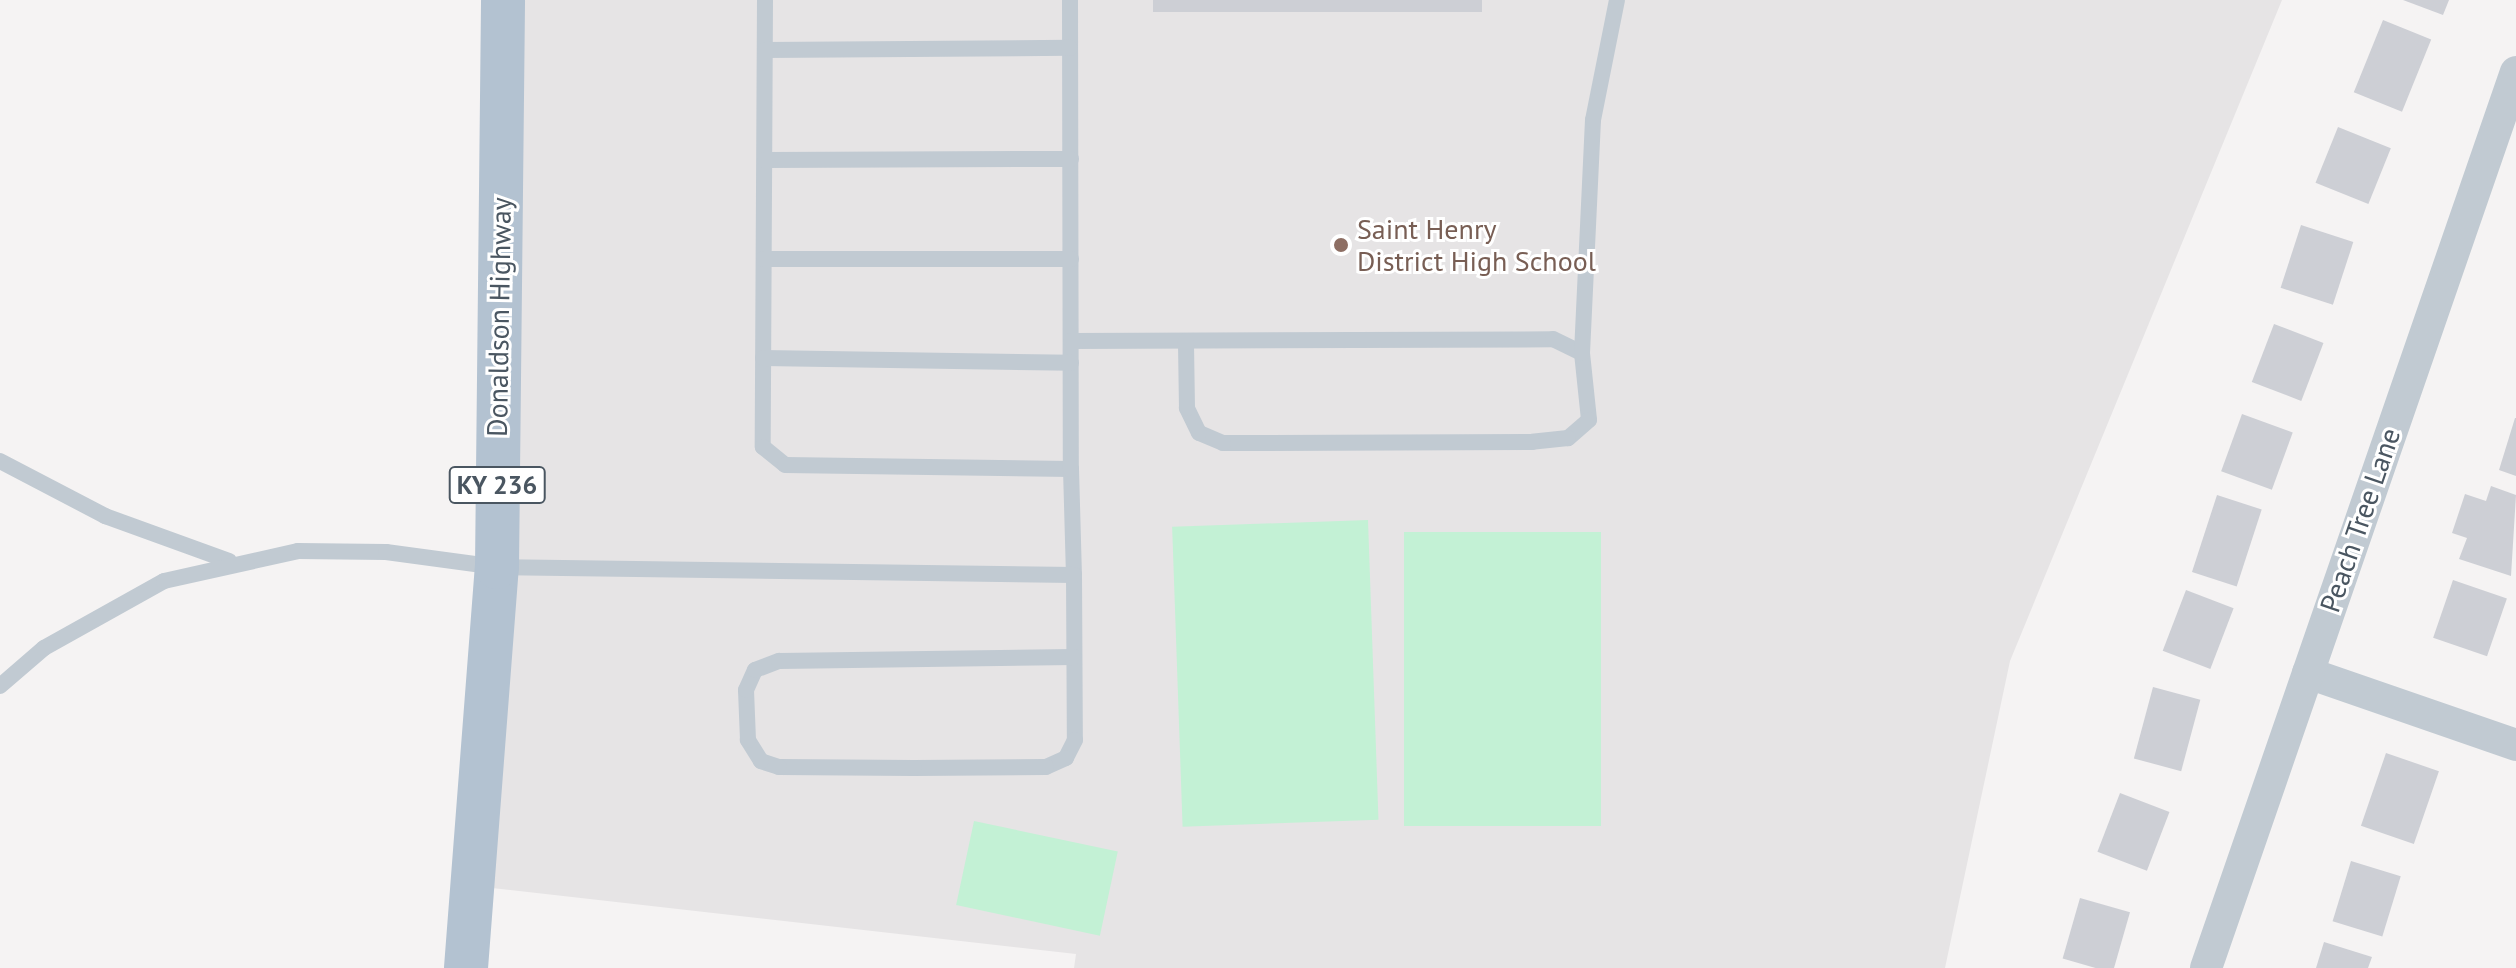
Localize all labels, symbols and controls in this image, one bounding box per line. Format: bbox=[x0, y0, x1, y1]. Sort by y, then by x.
street label: Donaldson Highway bbox=[480, 197, 518, 437]
place label: Saint Henry District High School bbox=[1357, 212, 1596, 278]
marker: Saint Henry District High School bbox=[1332, 236, 1350, 254]
street label: Peach Tree Lane bbox=[2313, 423, 2407, 617]
road number: KY 236 bbox=[447, 463, 547, 507]

